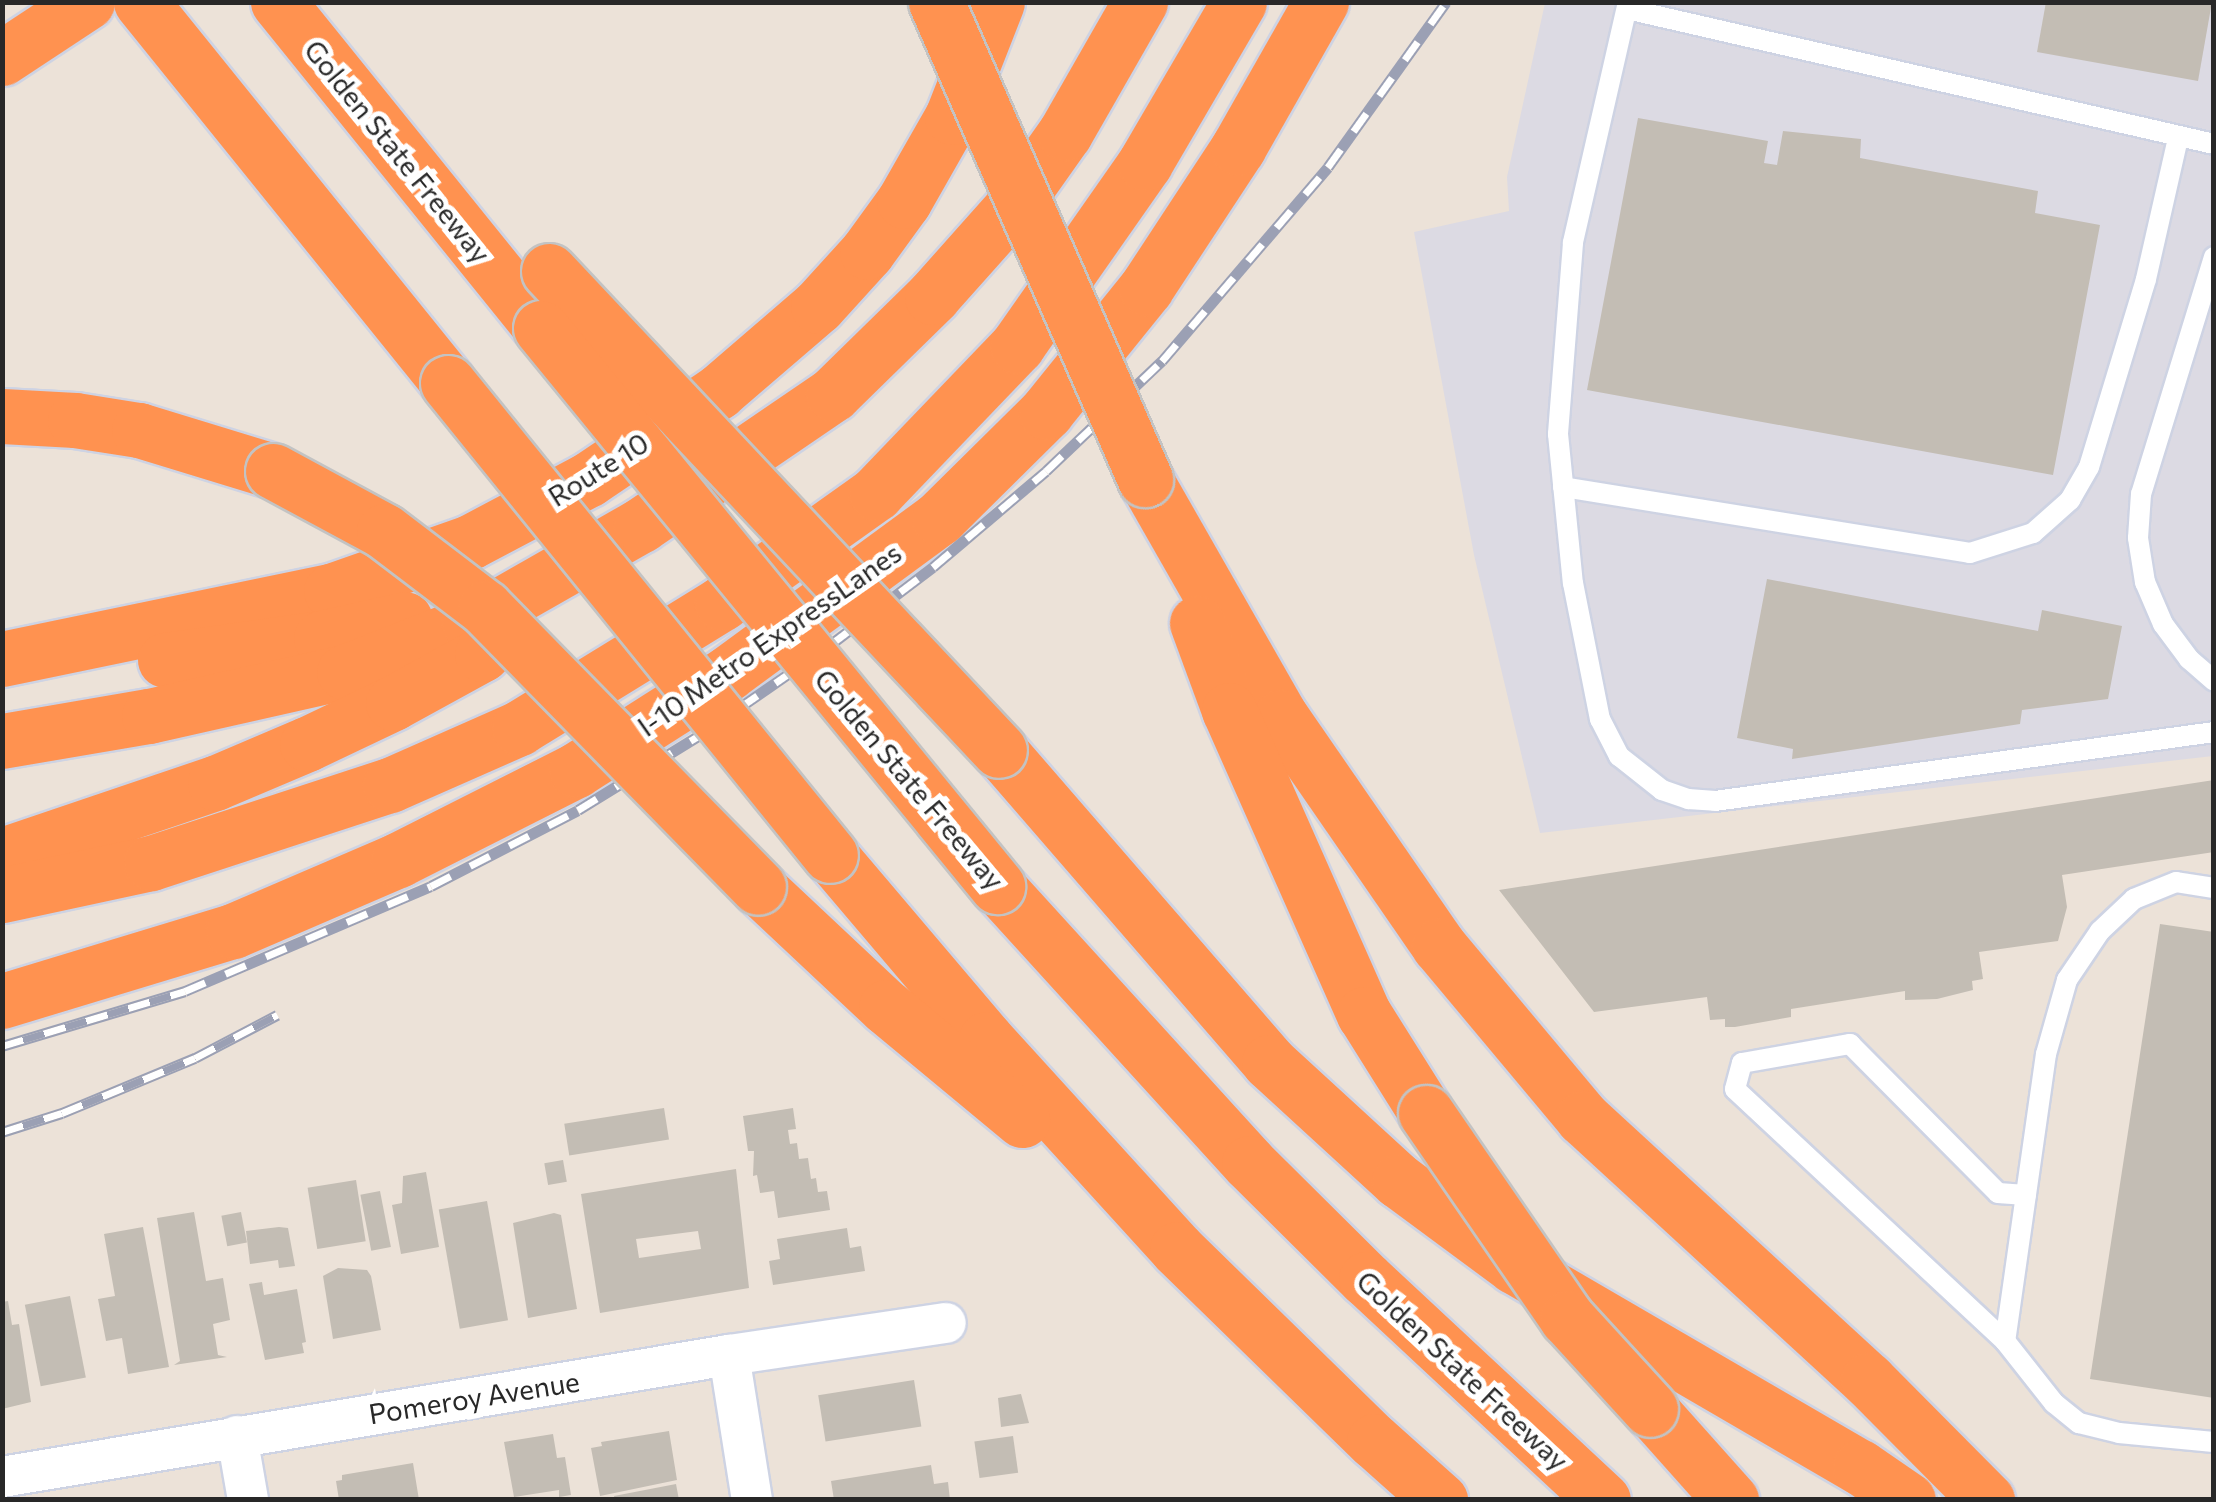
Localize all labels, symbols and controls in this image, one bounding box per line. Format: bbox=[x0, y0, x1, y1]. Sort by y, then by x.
street label: Golden State Freeway bbox=[298, 33, 498, 269]
street label: Route 10 bbox=[542, 425, 654, 513]
street label: I-10 Metro ExpressLanes bbox=[631, 535, 907, 743]
street label: Golden State Freeway bbox=[808, 662, 1012, 896]
street label: Golden State Freeway bbox=[1350, 1263, 1576, 1477]
street label: Pomeroy Avenue bbox=[366, 1364, 582, 1430]

